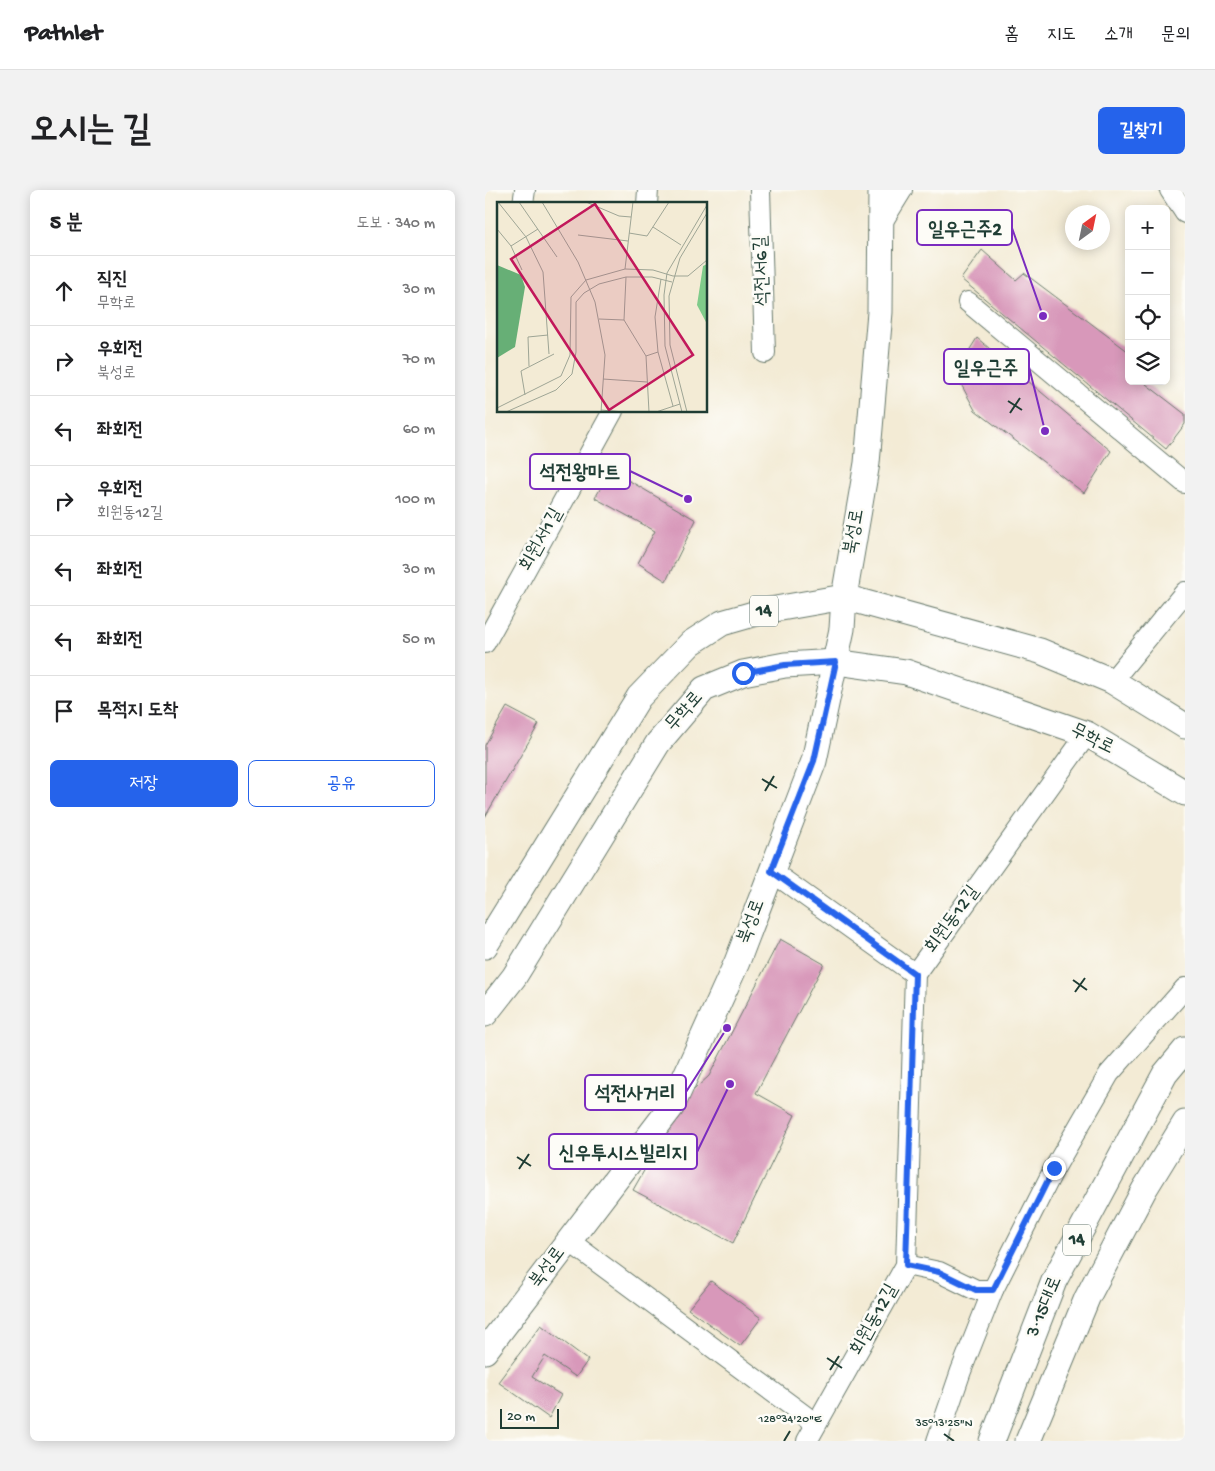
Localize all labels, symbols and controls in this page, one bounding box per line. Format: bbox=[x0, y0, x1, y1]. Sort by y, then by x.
text: Pathlet bbox=[25, 20, 102, 49]
text: 홈 bbox=[1005, 25, 1019, 46]
text: 지도 bbox=[1047, 25, 1076, 46]
text: 소개 bbox=[1104, 25, 1133, 46]
text: 문의 bbox=[1161, 25, 1190, 46]
button: 길찾기 bbox=[1098, 107, 1185, 154]
text: 오시는 길 bbox=[30, 112, 151, 153]
inset map bbox=[497, 202, 707, 412]
north arrow bbox=[1065, 205, 1110, 250]
map controls bbox=[1125, 205, 1170, 385]
button: + bbox=[1125, 205, 1170, 250]
callout: 일우근주2 bbox=[917, 210, 1012, 245]
text: 5 분 bbox=[50, 212, 83, 237]
text: 도보 · 340 m bbox=[357, 215, 435, 234]
text: 일우근주2 bbox=[928, 220, 1002, 243]
street label: 석전서6길 bbox=[750, 235, 776, 307]
button: − bbox=[1125, 250, 1170, 295]
text: 직진 bbox=[97, 269, 128, 292]
icon: ahead bbox=[50, 277, 78, 305]
text: 30 m bbox=[402, 281, 435, 300]
text: 무학로 bbox=[97, 295, 136, 314]
button: locate bbox=[1125, 295, 1170, 340]
text: 우회전 bbox=[97, 339, 143, 362]
button: layers bbox=[1125, 340, 1170, 385]
icon: right bbox=[50, 347, 78, 375]
callout: 일우근주 bbox=[944, 349, 1029, 384]
text: 70 m bbox=[402, 351, 435, 370]
text: 일우근주 bbox=[954, 359, 1018, 382]
text: 북성로 bbox=[97, 365, 136, 384]
icon: left bbox=[50, 417, 78, 445]
text: 좌회전 bbox=[97, 420, 143, 443]
text: 60 m bbox=[403, 421, 435, 440]
callout: 석전왕마트 bbox=[530, 454, 630, 489]
text: 석전왕마트 bbox=[539, 463, 620, 486]
text: 우회전 bbox=[97, 479, 143, 502]
icon: right bbox=[50, 487, 78, 515]
text: 100 m bbox=[395, 491, 435, 510]
street label: 회원서1길 bbox=[515, 504, 569, 576]
text: 회원동12길 bbox=[97, 505, 163, 524]
street label: 북성로 bbox=[840, 507, 870, 557]
icon: left bbox=[50, 557, 78, 585]
text: 좌회전 bbox=[97, 560, 143, 583]
text: 30 m bbox=[402, 561, 435, 580]
road number: 14 bbox=[750, 596, 778, 626]
icon: left bbox=[50, 627, 78, 655]
text: 좌회전 bbox=[97, 630, 143, 653]
text: 50 m bbox=[402, 631, 435, 650]
route start bbox=[732, 662, 755, 685]
street label: 무학로 bbox=[661, 687, 709, 737]
icon: arrive bbox=[50, 697, 78, 725]
text: 목적지 도착 bbox=[97, 700, 178, 723]
street label: 무학로 bbox=[1066, 720, 1118, 760]
button: 저장 bbox=[50, 760, 238, 807]
button: 공유 bbox=[248, 760, 435, 807]
street label: 회원동12길 bbox=[921, 882, 985, 958]
street label: 북성로 bbox=[733, 896, 771, 948]
callout: 석전사거리 bbox=[585, 1075, 686, 1110]
text: 석전사거리 bbox=[594, 1084, 675, 1107]
callout: 신우투시스빌리지 bbox=[549, 1134, 697, 1169]
text: 신우투시스빌리지 bbox=[559, 1144, 687, 1167]
route end bbox=[1043, 1157, 1066, 1180]
road number: 14 bbox=[1063, 1224, 1091, 1256]
street label: 북성로 bbox=[525, 1243, 571, 1293]
street label: 3·15대로 bbox=[1022, 1273, 1068, 1342]
street label: 회원동12길 bbox=[846, 1280, 904, 1360]
scale bar bbox=[500, 1406, 559, 1429]
text: 20 m bbox=[507, 1409, 535, 1426]
text: 128°34'20"E bbox=[758, 1413, 822, 1427]
text: 35°13'25"N bbox=[914, 1417, 973, 1431]

